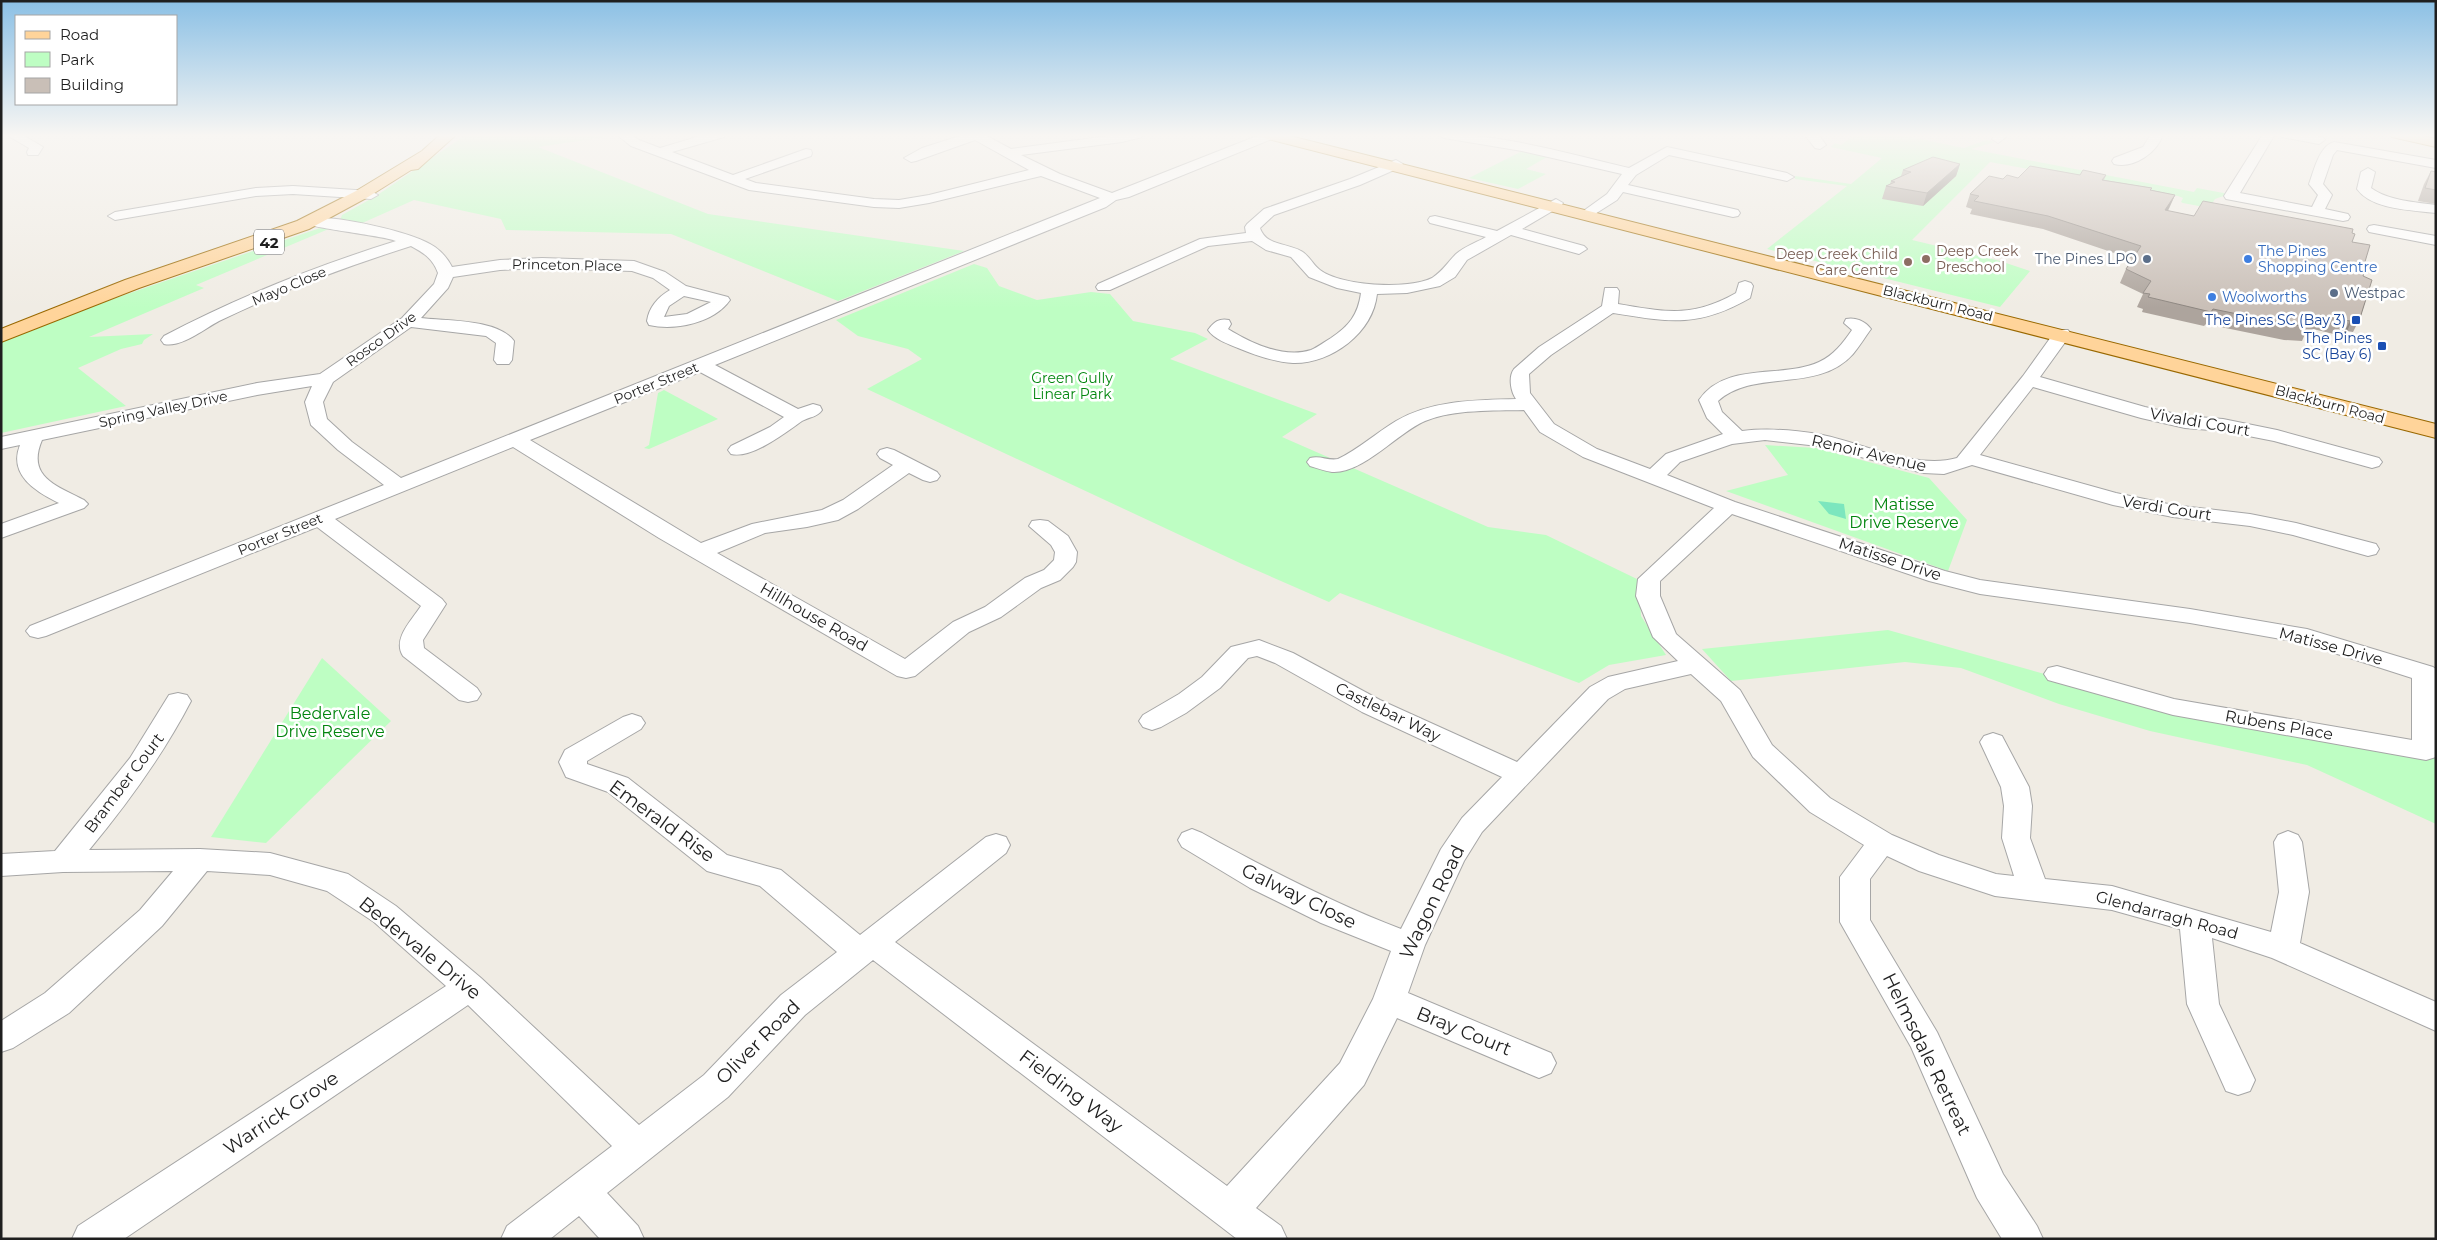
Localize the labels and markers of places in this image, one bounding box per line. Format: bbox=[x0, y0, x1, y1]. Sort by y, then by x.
place label: Deep Creek Preschool bbox=[1936, 242, 2019, 276]
place label: The Pines Shopping Centre bbox=[2258, 242, 2377, 276]
place label: Deep Creek Child Care Centre bbox=[1776, 245, 1898, 279]
place label: The Pines LPO bbox=[2035, 250, 2137, 268]
marker: Deep Creek Preschool bbox=[1920, 253, 1932, 265]
marker: The Pines LPO bbox=[2141, 253, 2153, 265]
marker: The Pines Shopping Centre bbox=[2242, 253, 2254, 265]
marker: Deep Creek Child Care Centre bbox=[1902, 256, 1914, 268]
place label: Westpac bbox=[2344, 284, 2405, 302]
marker: Westpac bbox=[2328, 287, 2340, 299]
place label: Woolworths bbox=[2222, 288, 2307, 306]
marker: Woolworths bbox=[2206, 291, 2218, 303]
place label: The Pines SC (Bay 3) bbox=[2205, 311, 2346, 329]
marker: The Pines SC (Bay 3) bbox=[2350, 314, 2362, 326]
place label: The Pines SC (Bay 6) bbox=[2302, 329, 2372, 363]
marker: The Pines SC (Bay 6) bbox=[2376, 340, 2388, 352]

